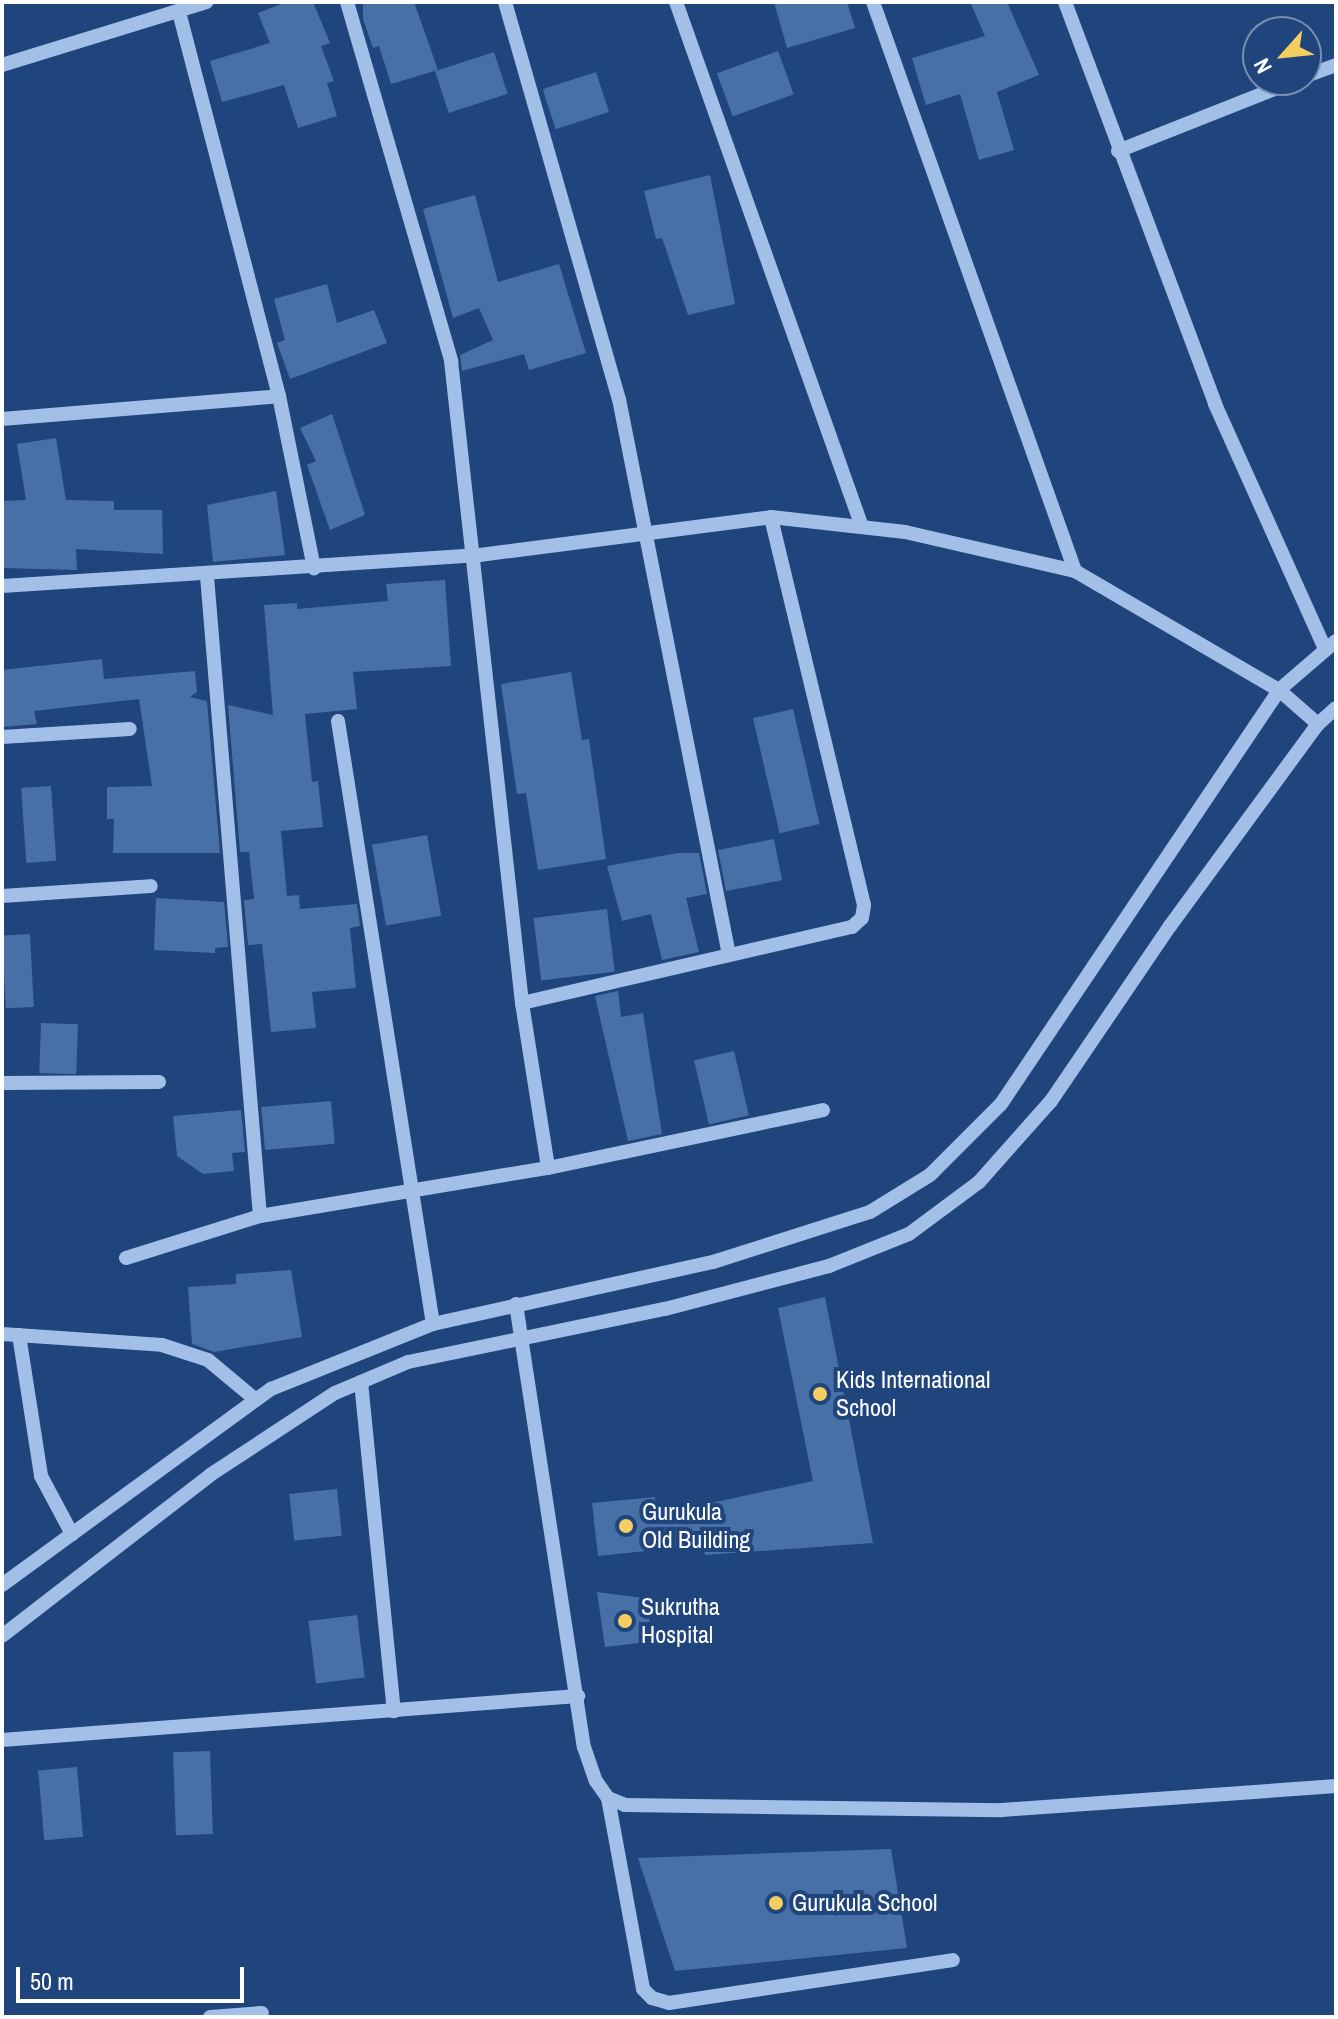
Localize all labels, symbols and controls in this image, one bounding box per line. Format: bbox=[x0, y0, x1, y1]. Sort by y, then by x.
north arrow bbox=[1242, 16, 1322, 96]
text: N bbox=[1246, 53, 1279, 79]
place label: Kids International School bbox=[836, 1366, 990, 1422]
marker: Kids International School bbox=[811, 1385, 829, 1403]
place label: Gurukula Old Building bbox=[642, 1498, 750, 1554]
marker: Gurukula Old Building bbox=[617, 1517, 635, 1535]
place label: Sukrutha Hospital bbox=[641, 1593, 720, 1649]
marker: Sukrutha Hospital bbox=[616, 1612, 634, 1630]
place label: Gurukula School bbox=[792, 1889, 937, 1917]
marker: Gurukula School bbox=[767, 1894, 785, 1912]
scale bar bbox=[20, 1951, 248, 2001]
text: 50 m bbox=[30, 1965, 74, 1997]

